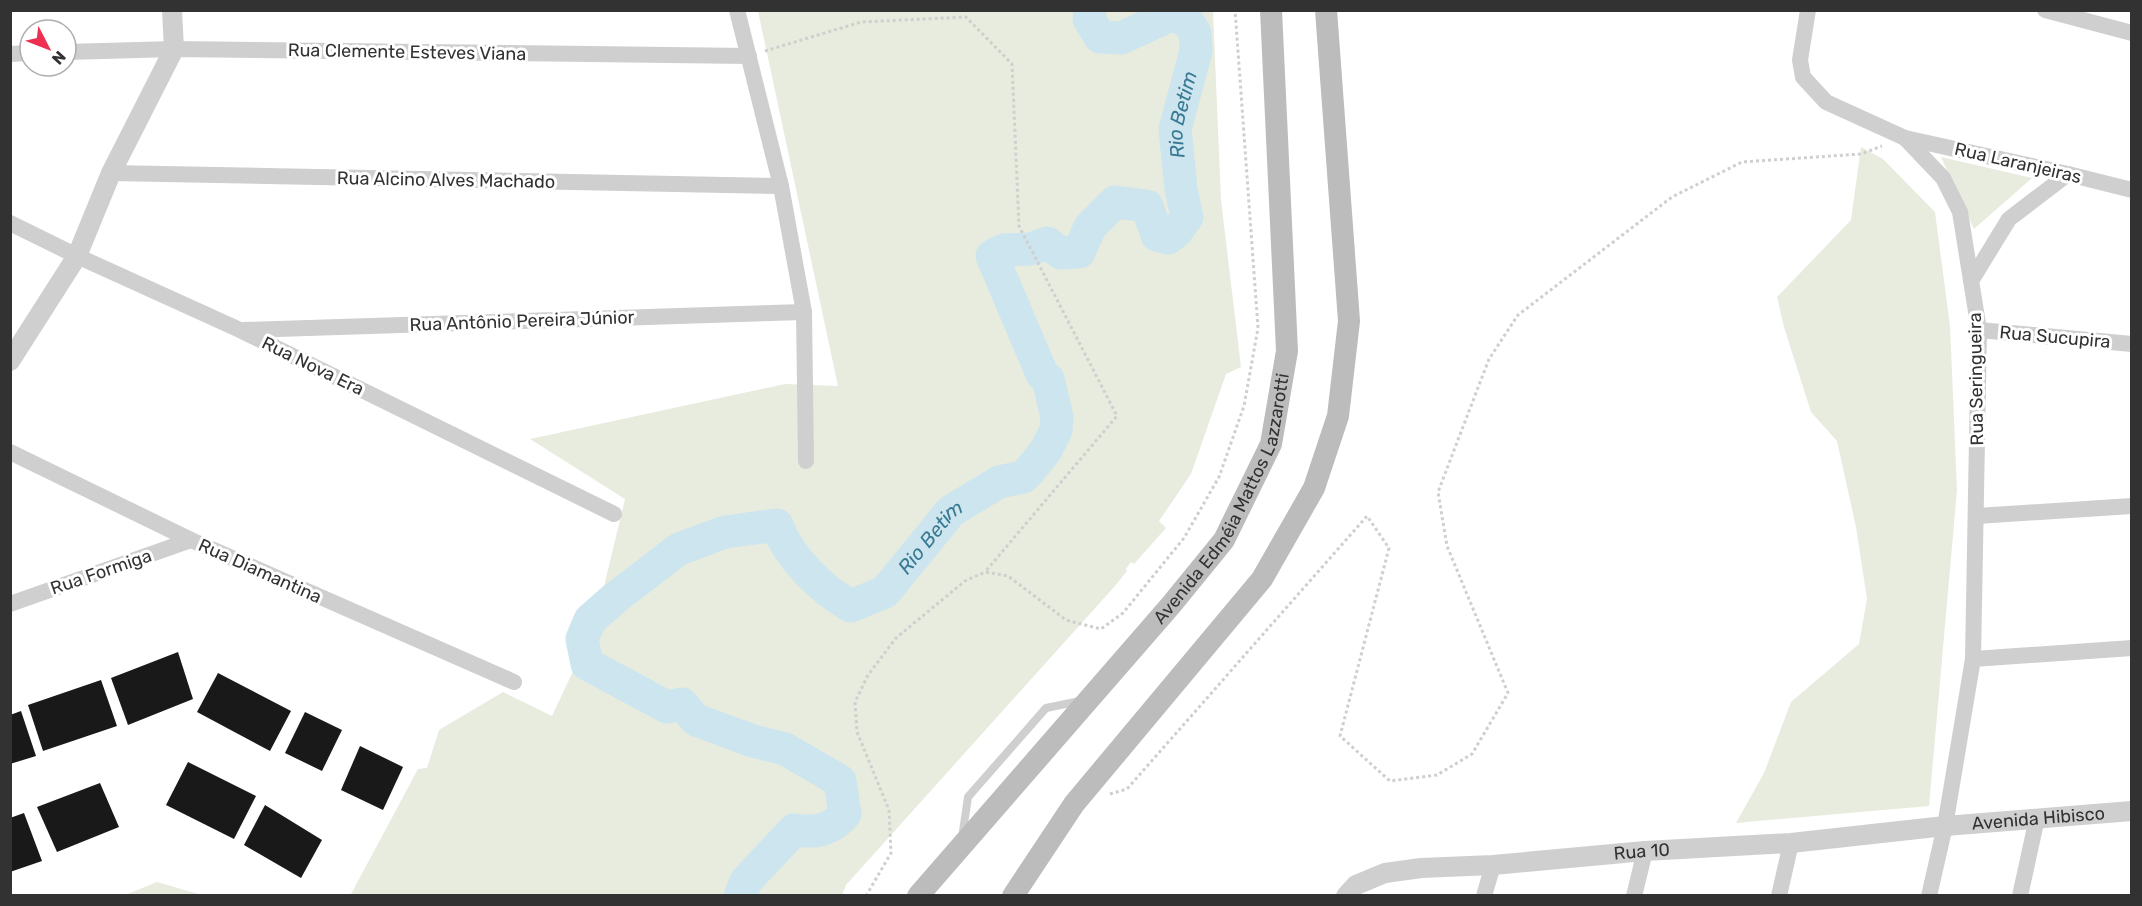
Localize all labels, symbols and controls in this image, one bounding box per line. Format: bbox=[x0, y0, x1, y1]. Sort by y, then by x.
north arrow bbox=[18, 18, 78, 78]
street label: Rua Clemente Esteves Viana bbox=[288, 39, 526, 65]
text: N bbox=[48, 47, 70, 68]
water label: Rio Betim bbox=[1163, 68, 1202, 160]
street label: Rua Laranjeiras bbox=[1952, 138, 2084, 188]
street label: Rua Alcino Alves Machado bbox=[337, 167, 555, 193]
street label: Rua Antônio Pereira Júnior bbox=[409, 306, 635, 336]
street label: Rua Seringueira bbox=[1964, 312, 1988, 446]
street label: Rua Sucupira bbox=[1999, 321, 2111, 353]
street label: Rua Nova Era bbox=[258, 332, 368, 400]
street label: Avenida Edméia Mattos Lazzarotti bbox=[1149, 372, 1294, 628]
water label: Rio Betim bbox=[893, 495, 967, 579]
street label: Rua Diamantina bbox=[195, 534, 325, 608]
street label: Rua Formiga bbox=[48, 544, 154, 600]
street label: Avenida Hibisco bbox=[1971, 802, 2106, 835]
street label: Rua 10 bbox=[1613, 839, 1670, 865]

